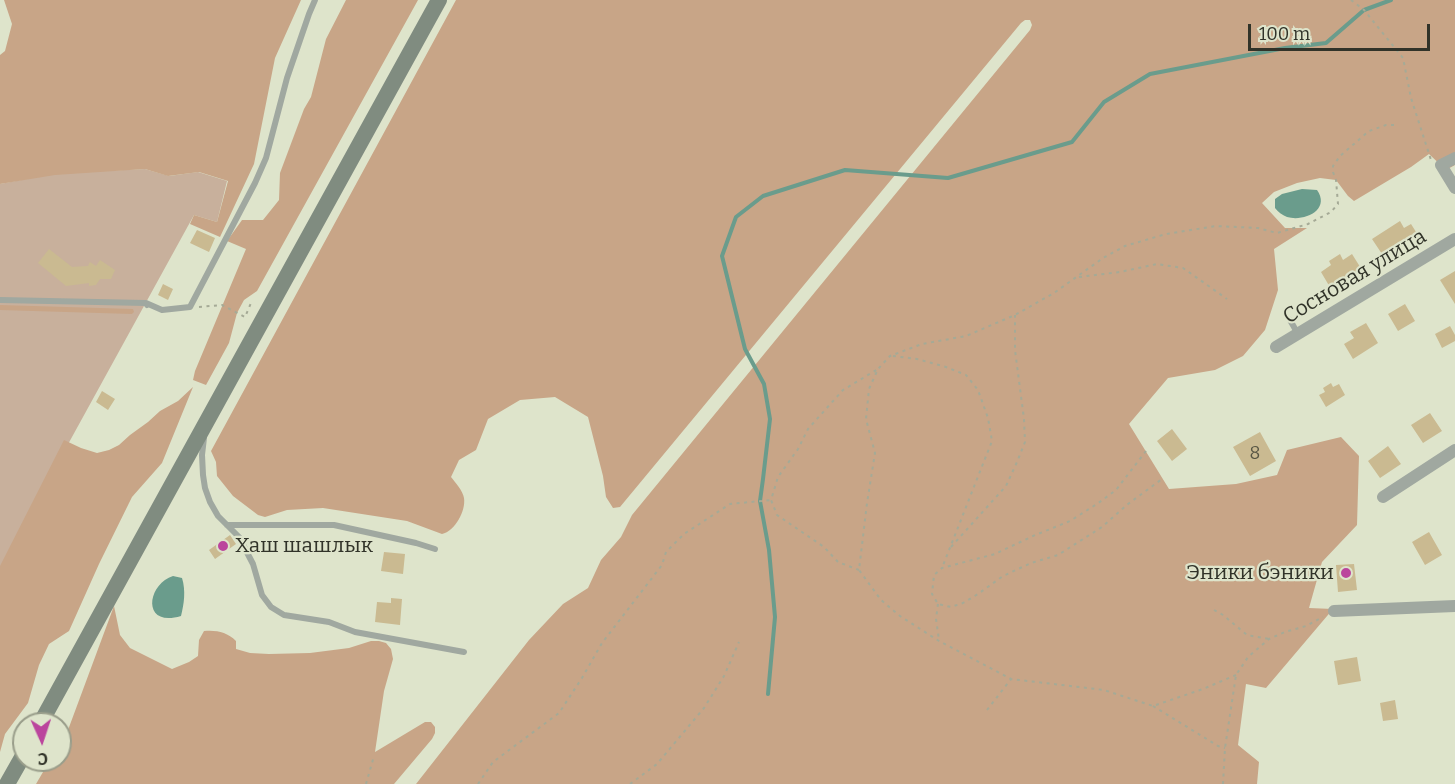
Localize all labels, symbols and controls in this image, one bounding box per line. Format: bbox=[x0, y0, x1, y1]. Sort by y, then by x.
scale bar bbox=[1251, 12, 1432, 50]
text: 100 m bbox=[1259, 23, 1310, 45]
street label: Сосновая улица bbox=[1279, 224, 1431, 330]
house number: 8 bbox=[1250, 443, 1260, 465]
place label: Хаш шашлык bbox=[235, 533, 373, 559]
marker: Хаш шашлык bbox=[216, 539, 230, 553]
place label: Эники бэники bbox=[1186, 560, 1334, 586]
marker: Эники бэники bbox=[1339, 566, 1353, 580]
north arrow bbox=[12, 712, 72, 772]
text: С bbox=[37, 749, 48, 768]

